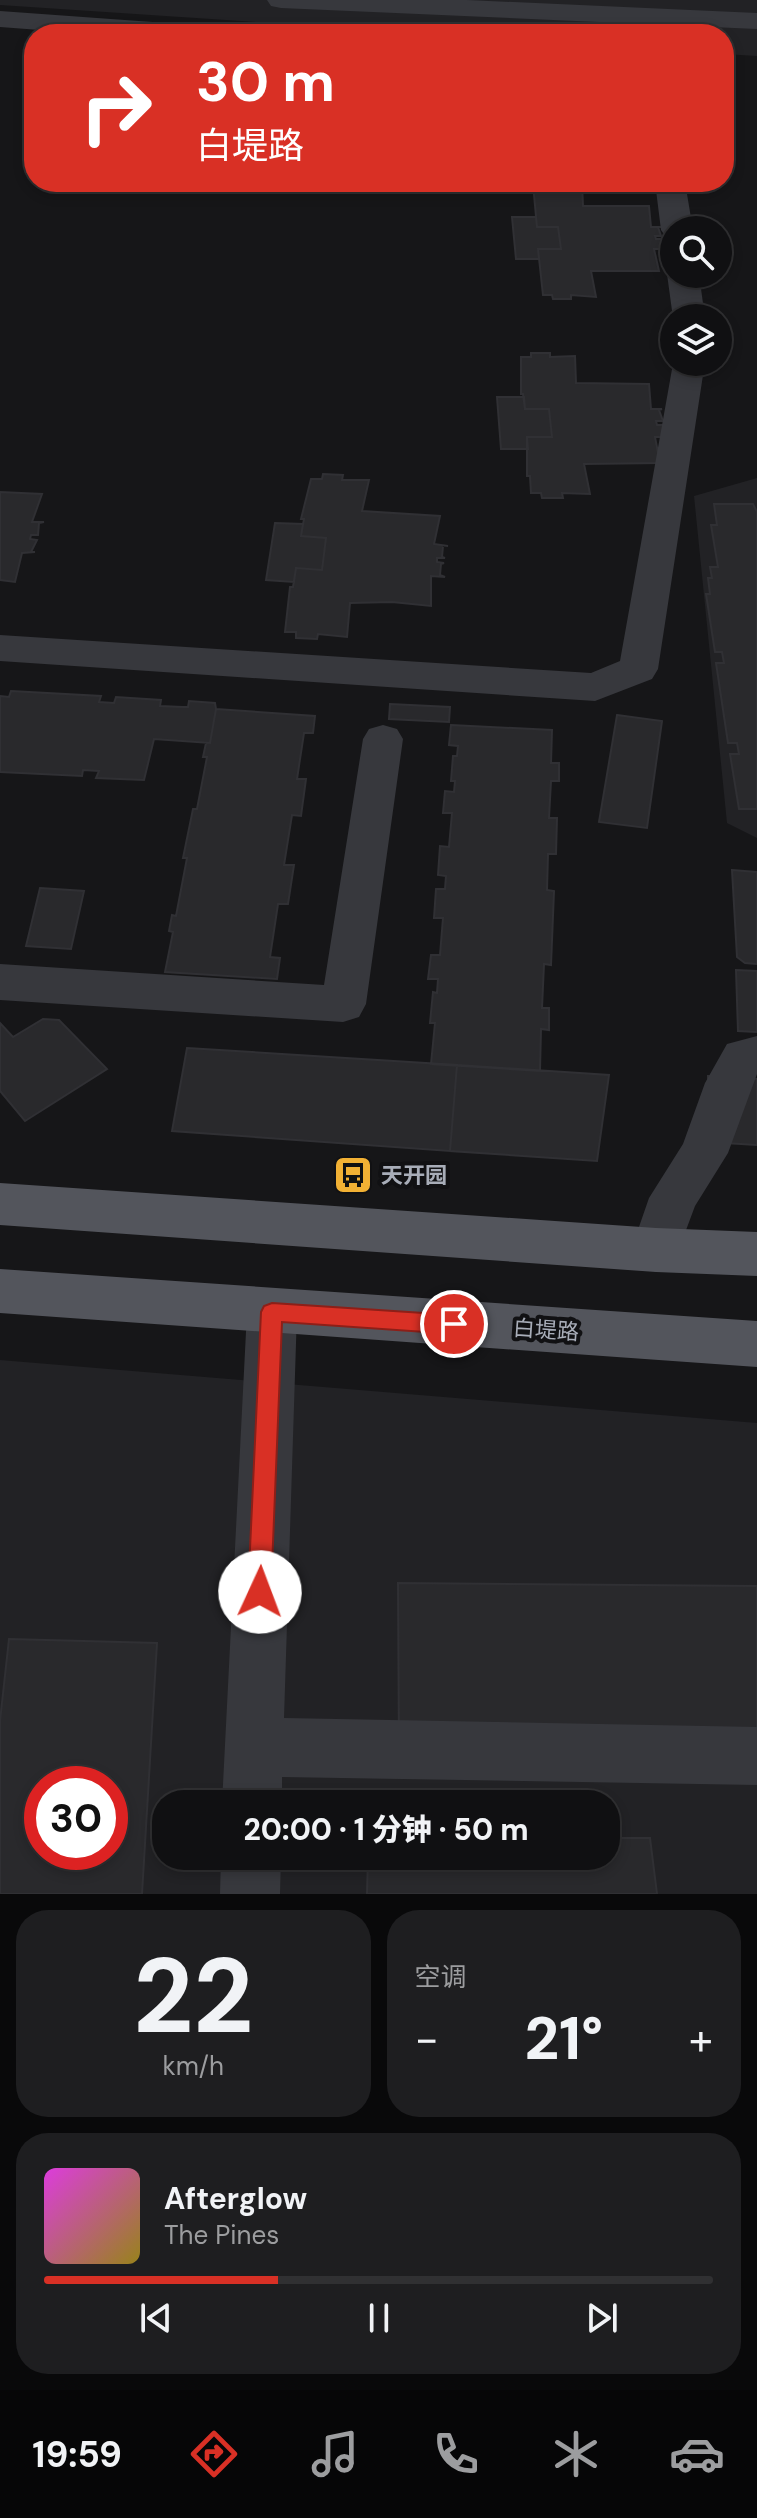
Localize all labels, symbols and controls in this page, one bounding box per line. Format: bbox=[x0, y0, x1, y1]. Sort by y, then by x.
text: 30 m bbox=[196, 45, 335, 118]
icon: right bbox=[64, 56, 168, 160]
text: 白堤路 bbox=[196, 122, 304, 169]
map controls bbox=[660, 216, 732, 376]
button: search bbox=[660, 216, 732, 288]
button: layers bbox=[660, 304, 732, 376]
bus stop icon: 天开园 bbox=[332, 1154, 374, 1196]
place label: 天开园 bbox=[381, 1161, 447, 1190]
pin bbox=[420, 1290, 488, 1358]
icon: arrive bbox=[432, 1302, 476, 1346]
street label: 白堤路 bbox=[512, 1313, 580, 1347]
position arrow bbox=[218, 1550, 302, 1634]
speed limit sign: 30 bbox=[24, 1766, 128, 1870]
text: 20:00 · 1 分钟 · 50 m bbox=[243, 1810, 529, 1849]
text: 22 bbox=[133, 1929, 253, 2064]
text: 空调 bbox=[415, 1960, 467, 1994]
text: 21° bbox=[524, 1999, 603, 2078]
text: − bbox=[415, 2010, 439, 2068]
text: + bbox=[689, 2010, 713, 2068]
text: km/h bbox=[163, 2049, 224, 2083]
text: Afterglow bbox=[164, 2179, 307, 2218]
text: The Pines bbox=[164, 2218, 279, 2252]
icon: previous bbox=[134, 2296, 178, 2340]
icon: pause bbox=[357, 2296, 401, 2340]
icon: next bbox=[580, 2296, 624, 2340]
icon: directions bbox=[186, 2426, 242, 2482]
icon: music bbox=[307, 2426, 363, 2482]
icon: phone bbox=[428, 2426, 484, 2482]
icon: climate bbox=[548, 2426, 604, 2482]
icon: car bbox=[669, 2426, 725, 2482]
text: 19:59 bbox=[32, 2431, 122, 2478]

